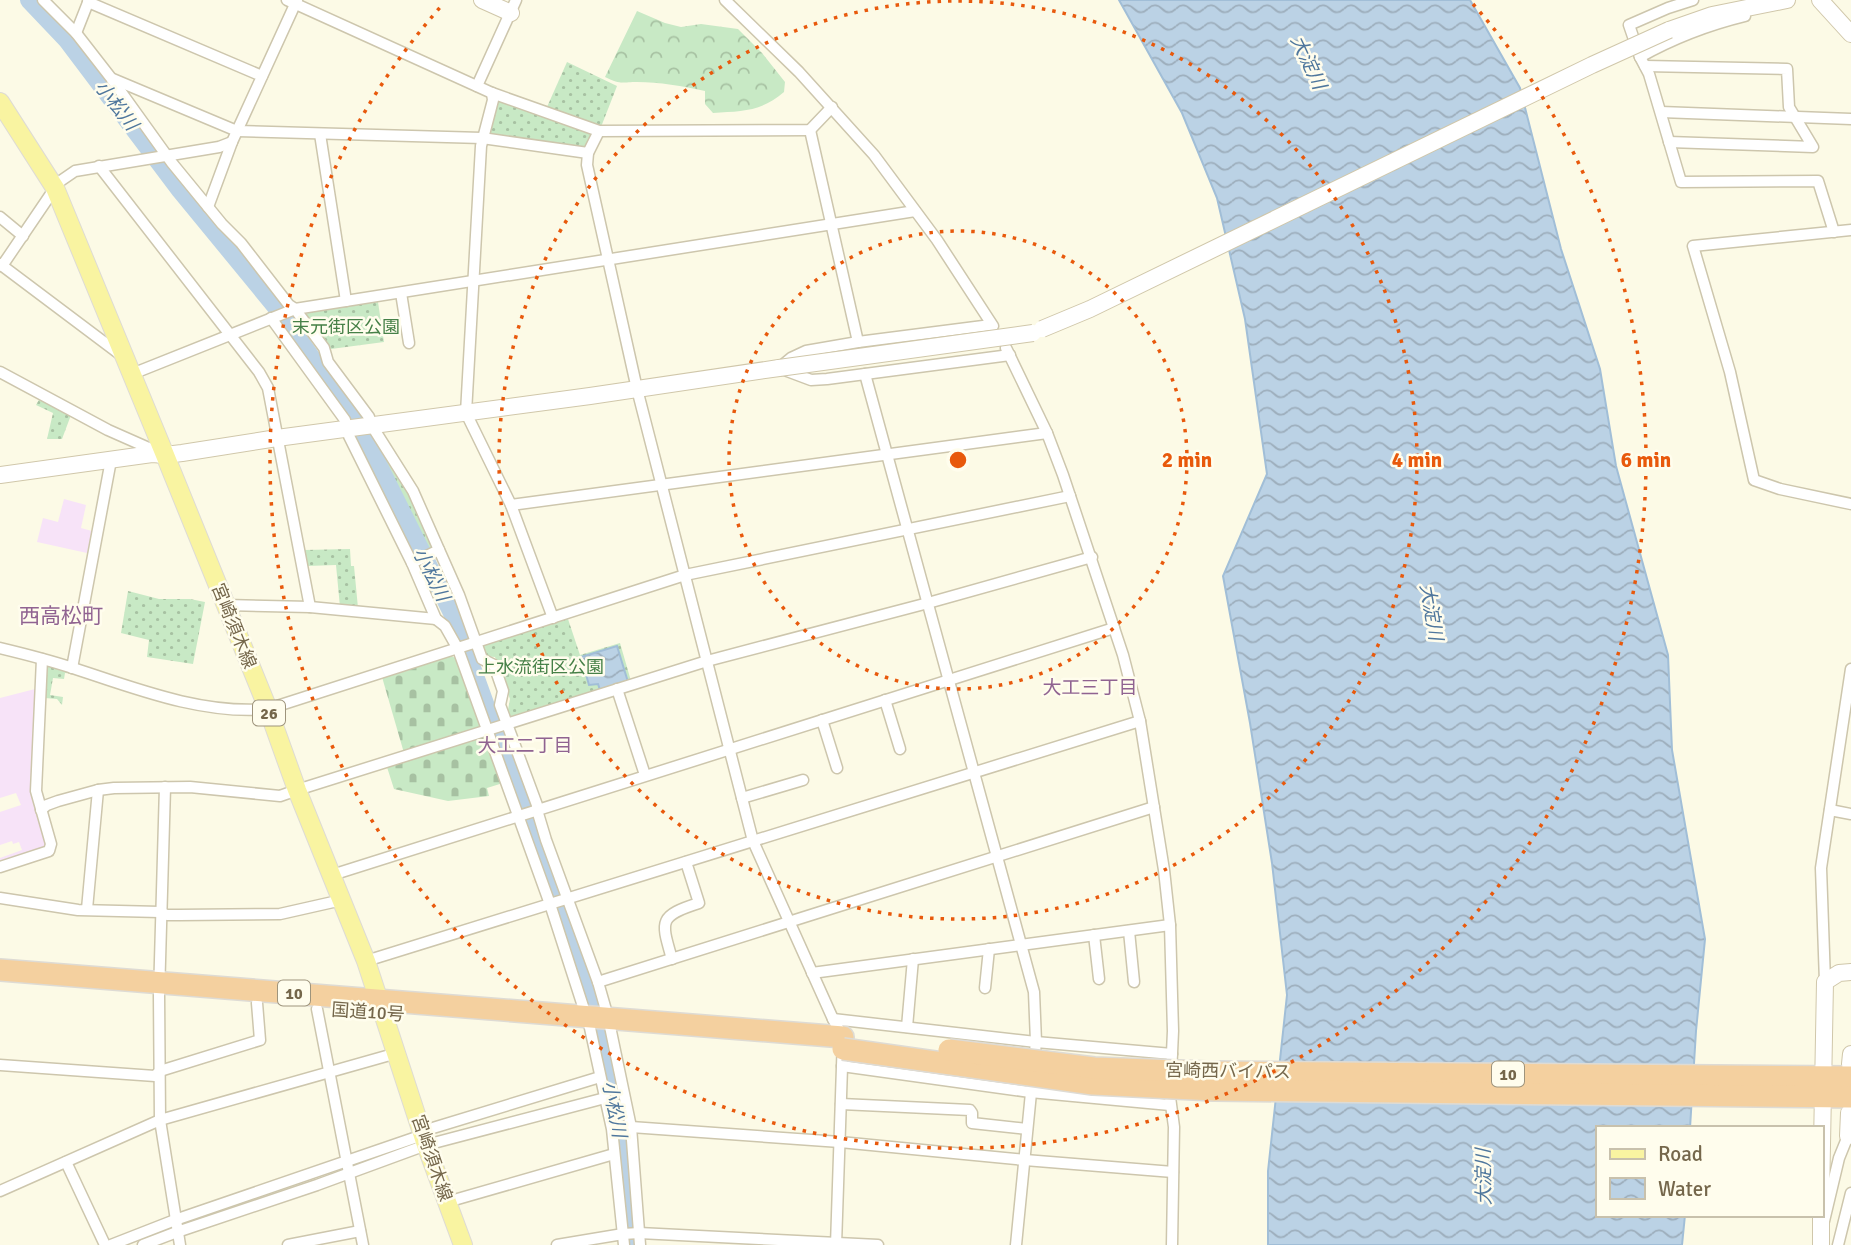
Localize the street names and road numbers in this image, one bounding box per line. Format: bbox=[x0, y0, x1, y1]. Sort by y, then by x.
street label: 宮崎須木線 bbox=[207, 580, 261, 672]
road number: 26 bbox=[253, 700, 285, 726]
road number: 10 bbox=[278, 981, 310, 1006]
street label: 国道10号 bbox=[331, 998, 405, 1026]
street label: 宮崎西バイパス bbox=[1165, 1059, 1291, 1083]
road number: 10 bbox=[1492, 1062, 1524, 1086]
street label: 宮崎須木線 bbox=[407, 1112, 457, 1204]

